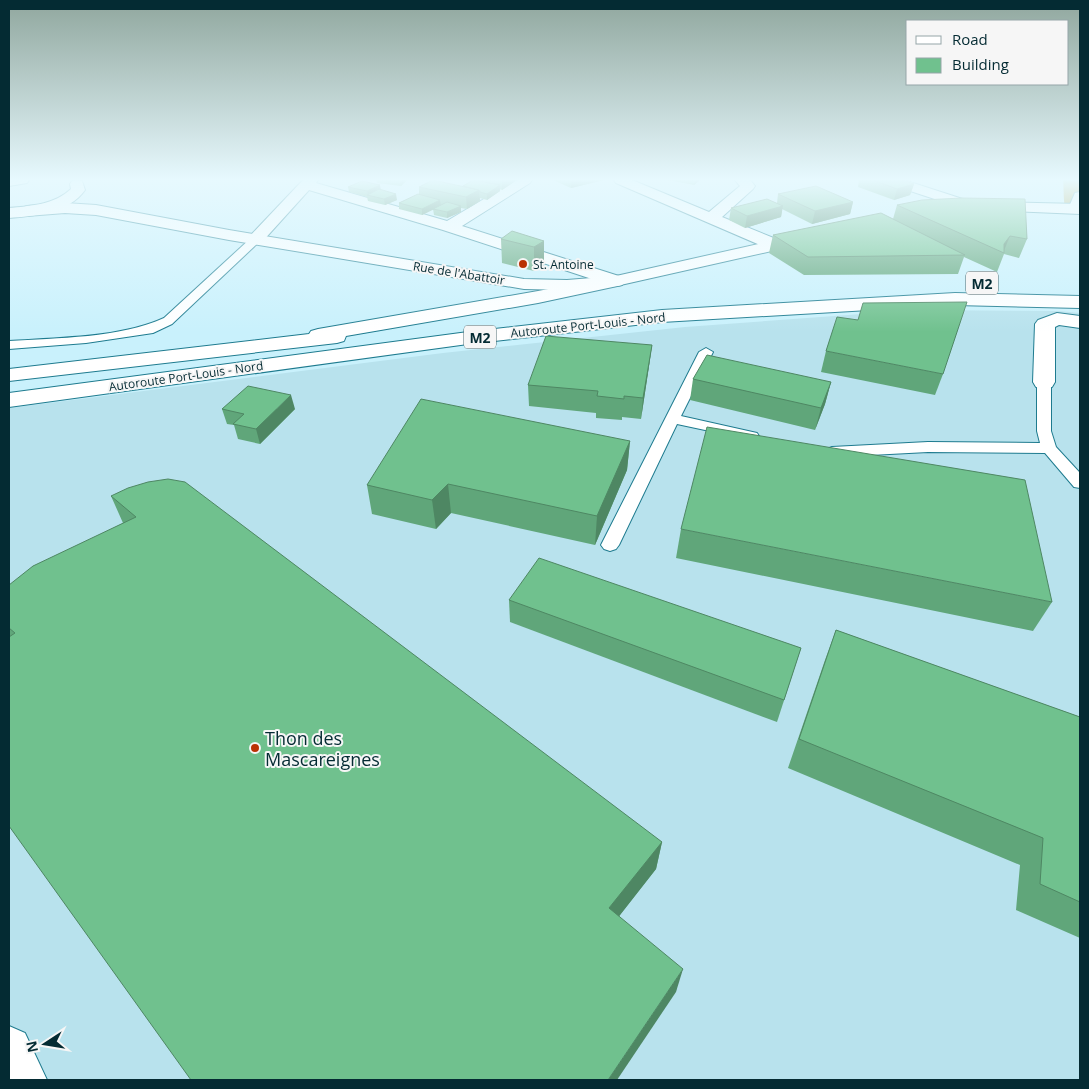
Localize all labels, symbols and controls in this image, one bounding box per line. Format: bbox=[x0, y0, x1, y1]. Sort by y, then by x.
legend bbox=[906, 20, 1069, 85]
text: Road bbox=[952, 29, 988, 49]
text: Building bbox=[952, 54, 1009, 74]
place label: St. Antoine bbox=[533, 256, 594, 273]
street label: Rue de l'Abattoir bbox=[412, 257, 506, 289]
marker: St. Antoine bbox=[517, 258, 529, 270]
road number: M2 bbox=[966, 272, 998, 294]
street label: Autoroute Port-Louis - Nord bbox=[510, 308, 666, 342]
road number: M2 bbox=[464, 326, 496, 348]
street label: Autoroute Port-Louis - Nord bbox=[108, 357, 264, 395]
place label: Thon des Mascareignes bbox=[265, 726, 380, 771]
marker: Thon des Mascareignes bbox=[249, 742, 261, 754]
north arrow bbox=[20, 1019, 70, 1069]
text: N bbox=[21, 1039, 42, 1054]

